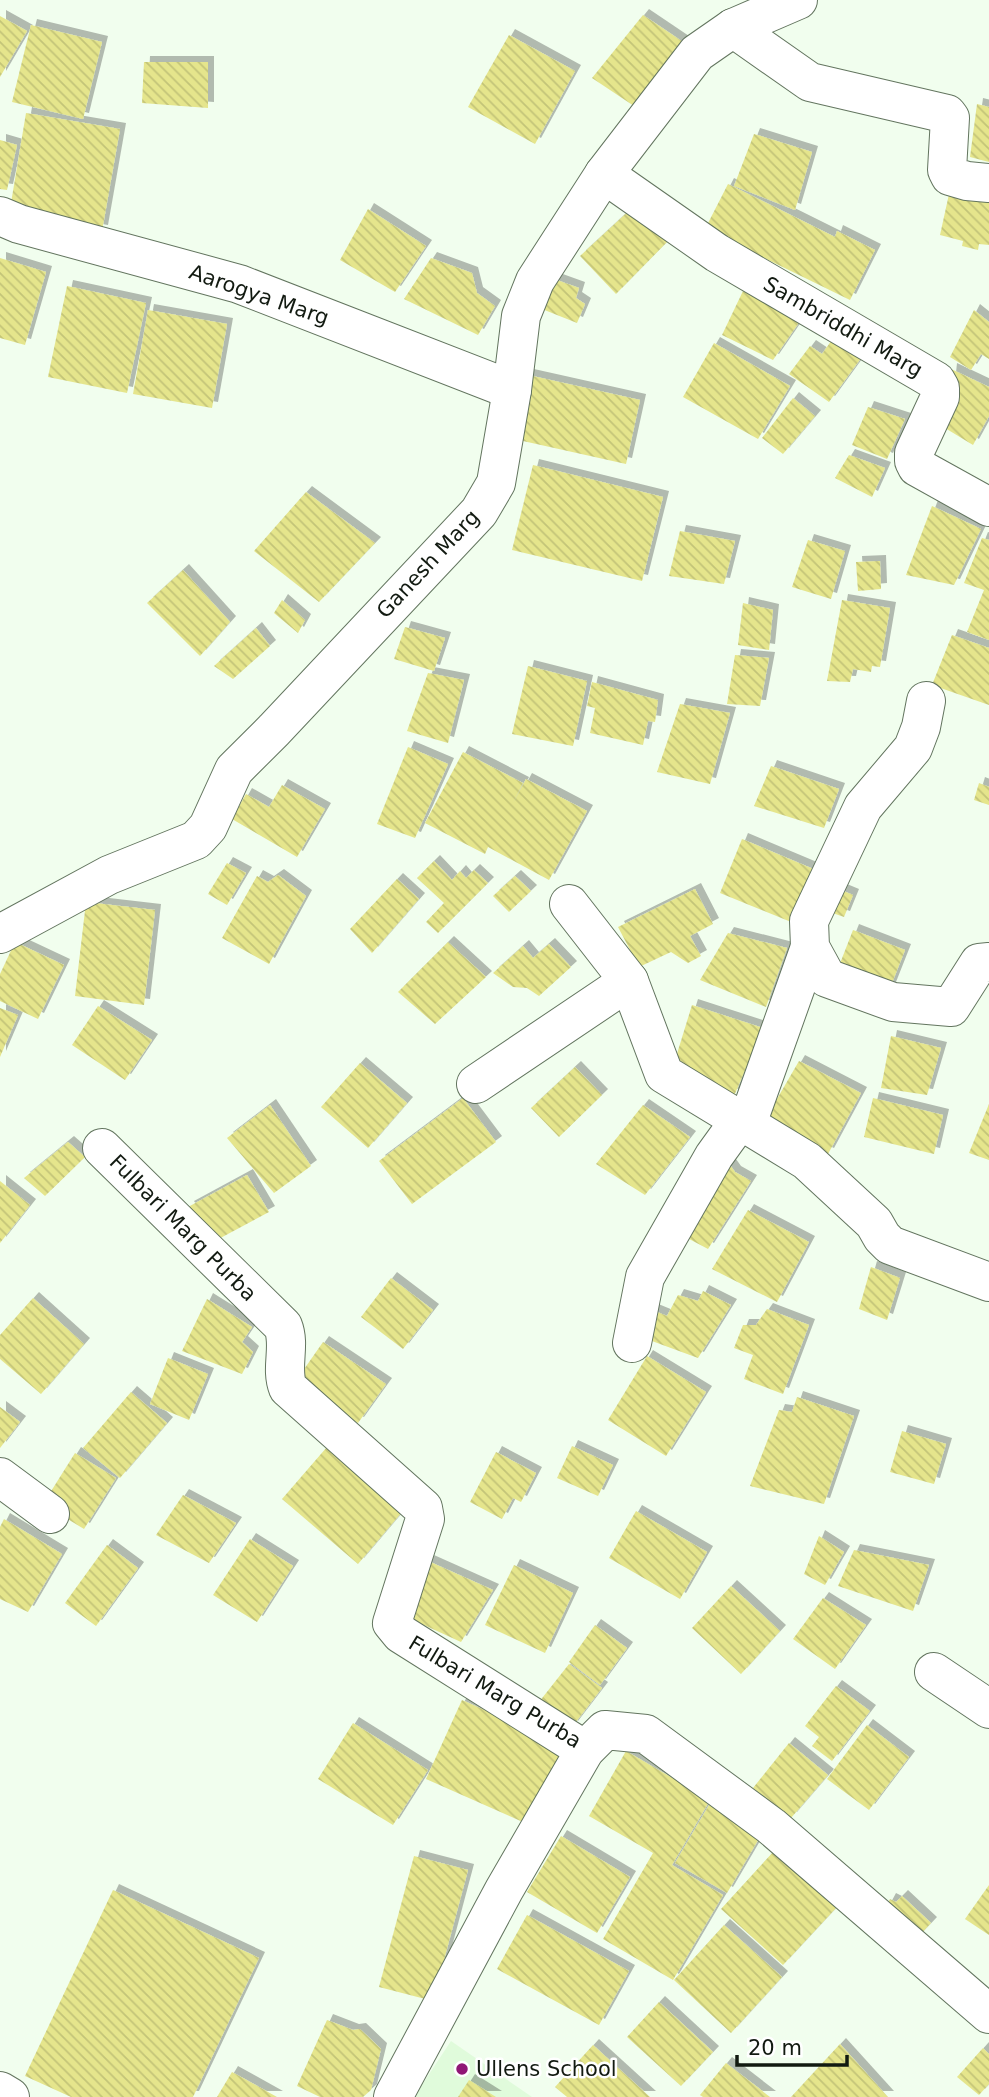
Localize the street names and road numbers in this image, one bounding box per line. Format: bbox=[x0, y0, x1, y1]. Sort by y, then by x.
street label: Aarogya Marg bbox=[186, 260, 332, 330]
street label: Sambriddhi Marg bbox=[759, 272, 927, 382]
street label: Ganesh Marg bbox=[372, 505, 484, 623]
street label: Fulbari Marg Purba bbox=[105, 1150, 261, 1306]
street label: Fulbari Marg Purba bbox=[404, 1631, 586, 1753]

